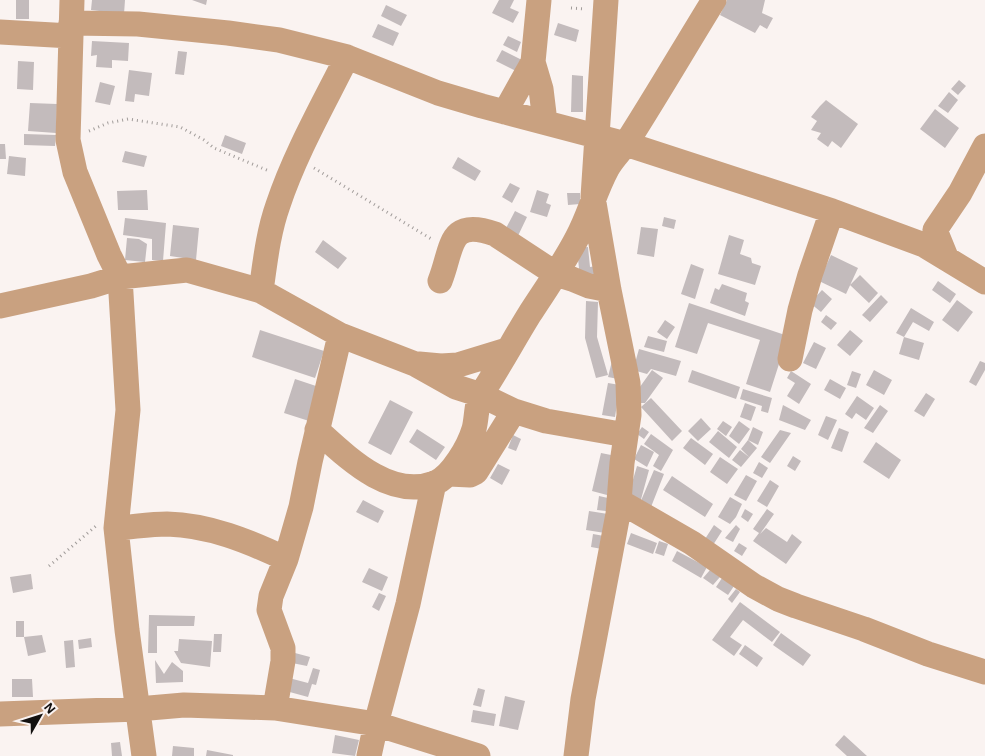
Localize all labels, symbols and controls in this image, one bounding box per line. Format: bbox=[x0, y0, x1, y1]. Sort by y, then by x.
north arrow bbox=[15, 691, 65, 741]
text: N bbox=[41, 700, 58, 717]

